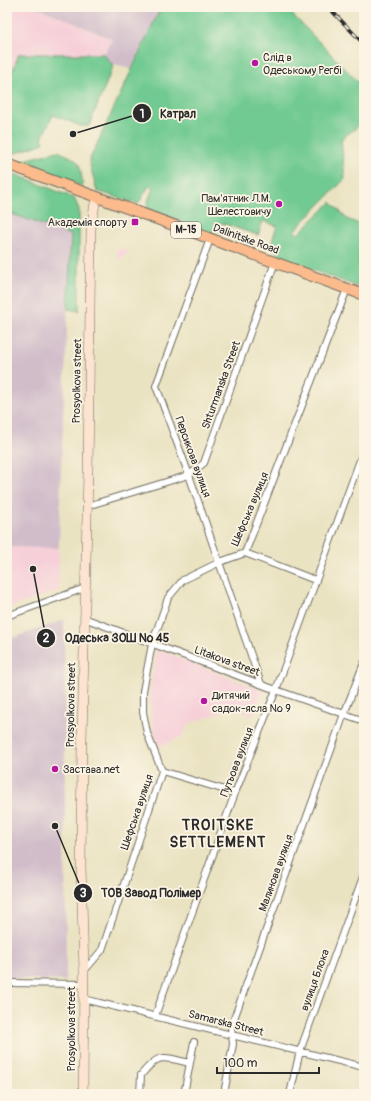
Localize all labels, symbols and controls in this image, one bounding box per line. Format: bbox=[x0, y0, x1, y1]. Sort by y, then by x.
place label: Слід в Одеському Регбі bbox=[263, 51, 342, 77]
marker: Слід в Одеському Регбі bbox=[250, 58, 260, 68]
callout: Катрал bbox=[132, 101, 205, 125]
text: 1 bbox=[140, 107, 144, 122]
text: Катрал bbox=[160, 107, 196, 122]
place label: Пам'ятник Л.М. Шелестовичу bbox=[201, 192, 271, 218]
marker: Пам'ятник Л.М. Шелестовичу bbox=[274, 199, 284, 209]
place label: Академія спорту bbox=[48, 216, 127, 229]
marker: Академія спорту bbox=[130, 217, 140, 227]
street label: Dalinitske Road bbox=[211, 221, 281, 257]
road number: М-15 bbox=[171, 222, 201, 238]
street label: Prosyolkova street bbox=[70, 338, 84, 424]
street label: Shturmanska Street bbox=[199, 339, 243, 431]
street label: Персикова вулиця bbox=[172, 415, 214, 499]
street label: Шефська вулиця bbox=[229, 470, 271, 548]
callout: Одеська ЗОШ № 45 bbox=[36, 626, 177, 650]
text: 2 bbox=[43, 631, 50, 646]
text: Одеська ЗОШ № 45 bbox=[65, 631, 170, 646]
street label: Litakova street bbox=[192, 643, 262, 679]
street label: Prosyolkova street bbox=[64, 662, 78, 748]
place label: Дитячий садок-ясла № 9 bbox=[211, 689, 291, 715]
marker: Дитячий садок-ясла № 9 bbox=[199, 696, 209, 706]
street label: Путьова вулиця bbox=[218, 725, 256, 799]
place label: Застава.net bbox=[63, 763, 120, 776]
marker: Застава.net bbox=[50, 764, 60, 774]
street label: Шефська вулиця bbox=[118, 773, 156, 851]
district label: TROITSKE SETTLEMENT bbox=[170, 816, 266, 852]
street label: Малинова вулиця bbox=[256, 833, 296, 913]
callout: ТОВ Завод Полімер bbox=[73, 881, 209, 905]
text: 3 bbox=[80, 886, 87, 901]
text: ТОВ Завод Полімер bbox=[100, 886, 201, 901]
street label: вулиця Блока bbox=[298, 948, 332, 1012]
street label: Prosyolkova street bbox=[65, 986, 78, 1071]
street label: Samarska Street bbox=[187, 1007, 266, 1039]
scale bar bbox=[217, 1049, 319, 1075]
text: 100 m bbox=[223, 1056, 258, 1071]

